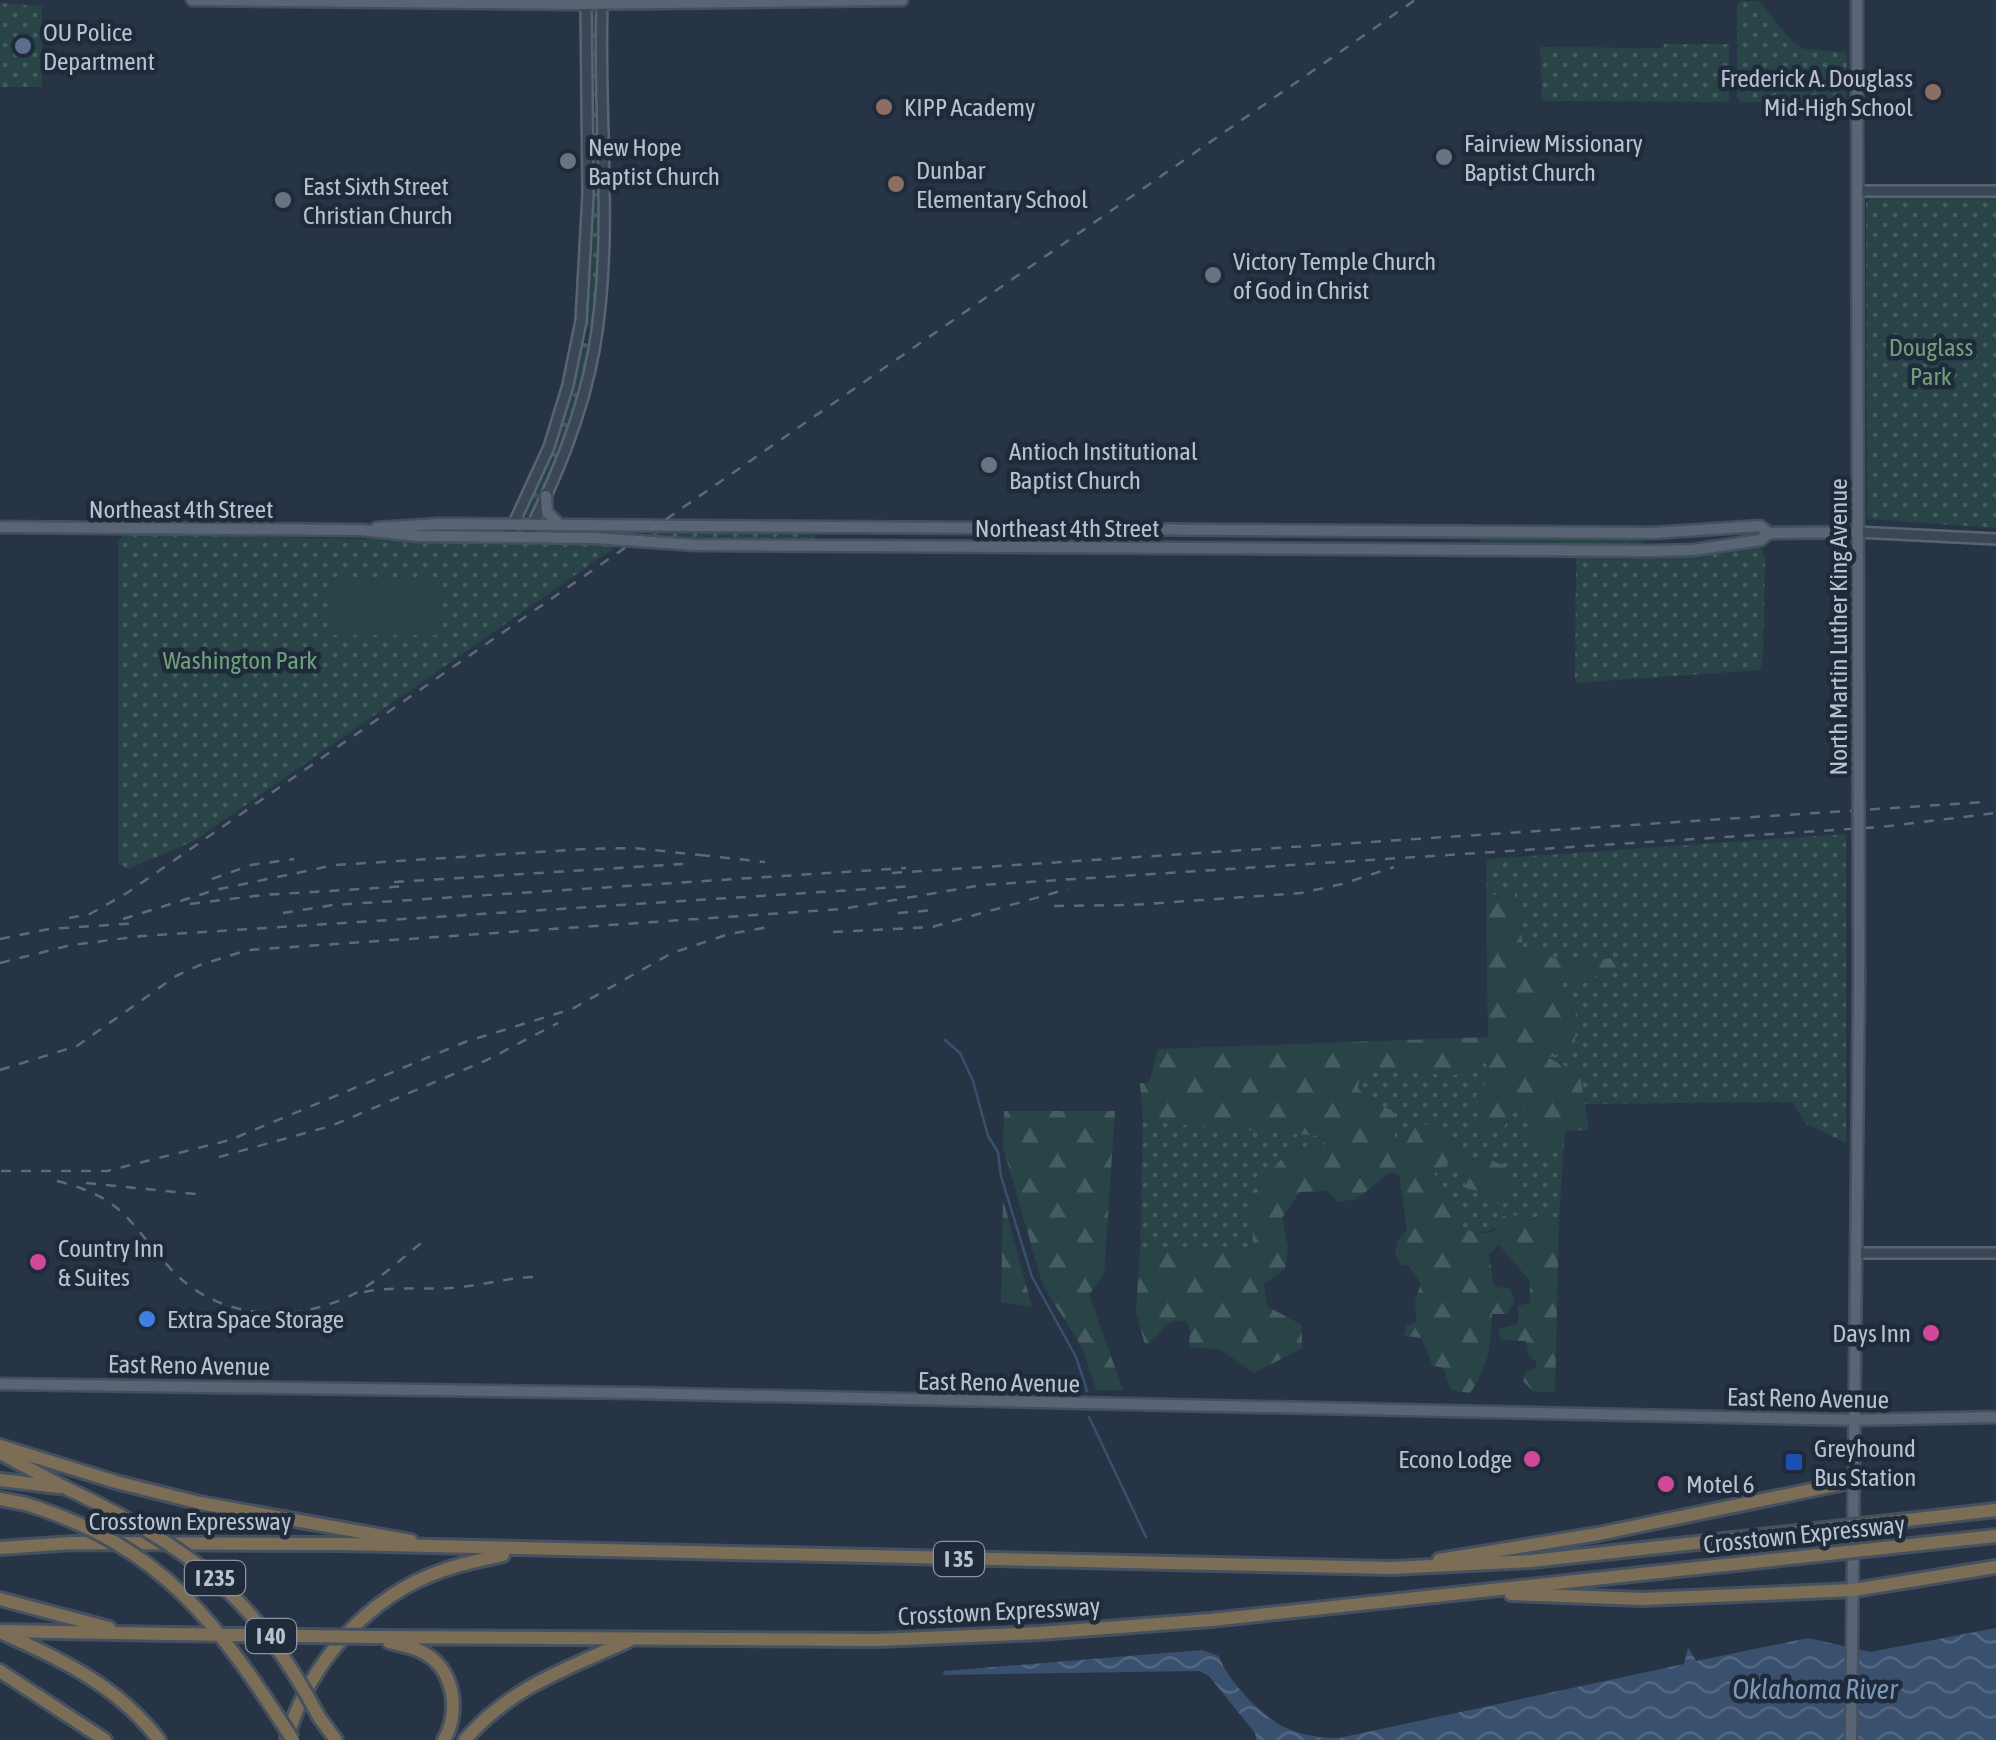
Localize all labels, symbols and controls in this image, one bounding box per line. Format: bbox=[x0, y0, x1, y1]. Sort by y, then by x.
place label: OU Police Department bbox=[43, 18, 155, 75]
marker: OU Police Department bbox=[12, 35, 34, 57]
place label: Frederick A. Douglass Mid-High School bbox=[1720, 64, 1913, 121]
marker: Frederick A. Douglass Mid-High School bbox=[1922, 81, 1944, 103]
place label: KIPP Academy bbox=[904, 93, 1035, 121]
marker: KIPP Academy bbox=[873, 96, 895, 118]
place label: Fairview Missionary Baptist Church bbox=[1464, 129, 1643, 186]
place label: New Hope Baptist Church bbox=[588, 133, 720, 190]
marker: Fairview Missionary Baptist Church bbox=[1433, 146, 1455, 168]
marker: New Hope Baptist Church bbox=[557, 150, 579, 172]
place label: Dunbar Elementary School bbox=[916, 156, 1088, 213]
place label: East Sixth Street Christian Church bbox=[303, 172, 453, 229]
marker: Dunbar Elementary School bbox=[885, 173, 907, 195]
marker: East Sixth Street Christian Church bbox=[272, 189, 294, 211]
place label: Victory Temple Church of God in Christ bbox=[1233, 247, 1436, 304]
marker: Victory Temple Church of God in Christ bbox=[1202, 264, 1224, 286]
park label: Douglass Park bbox=[1889, 333, 1973, 390]
place label: Antioch Institutional Baptist Church bbox=[1009, 437, 1198, 494]
marker: Antioch Institutional Baptist Church bbox=[978, 454, 1000, 476]
street label: North Martin Luther King Avenue bbox=[1824, 478, 1852, 776]
street label: Northeast 4th Street bbox=[89, 495, 273, 523]
street label: Northeast 4th Street bbox=[975, 514, 1159, 542]
park label: Washington Park bbox=[163, 646, 317, 674]
place label: Country Inn & Suites bbox=[58, 1234, 164, 1291]
marker: Country Inn & Suites bbox=[27, 1251, 49, 1273]
place label: Extra Space Storage bbox=[167, 1305, 344, 1333]
marker: Extra Space Storage bbox=[136, 1308, 158, 1330]
place label: Days Inn bbox=[1832, 1319, 1911, 1347]
marker: Days Inn bbox=[1920, 1322, 1942, 1344]
street label: East Reno Avenue bbox=[108, 1350, 270, 1380]
street label: East Reno Avenue bbox=[918, 1367, 1080, 1397]
street label: East Reno Avenue bbox=[1727, 1383, 1889, 1413]
place label: Greyhound Bus Station bbox=[1814, 1434, 1916, 1491]
place label: Econo Lodge bbox=[1398, 1445, 1512, 1473]
marker: Econo Lodge bbox=[1521, 1448, 1543, 1470]
marker: Greyhound Bus Station bbox=[1783, 1451, 1805, 1473]
place label: Motel 6 bbox=[1686, 1470, 1755, 1498]
marker: Motel 6 bbox=[1655, 1473, 1677, 1495]
street label: Crosstown Expressway bbox=[89, 1507, 291, 1535]
street label: Crosstown Expressway bbox=[1702, 1509, 1906, 1559]
road number: I 35 bbox=[934, 1542, 984, 1576]
road number: I 235 bbox=[185, 1561, 245, 1595]
street label: Crosstown Expressway bbox=[897, 1592, 1101, 1630]
road number: I 40 bbox=[246, 1619, 296, 1653]
water label: Oklahoma River bbox=[1732, 1673, 1899, 1705]

